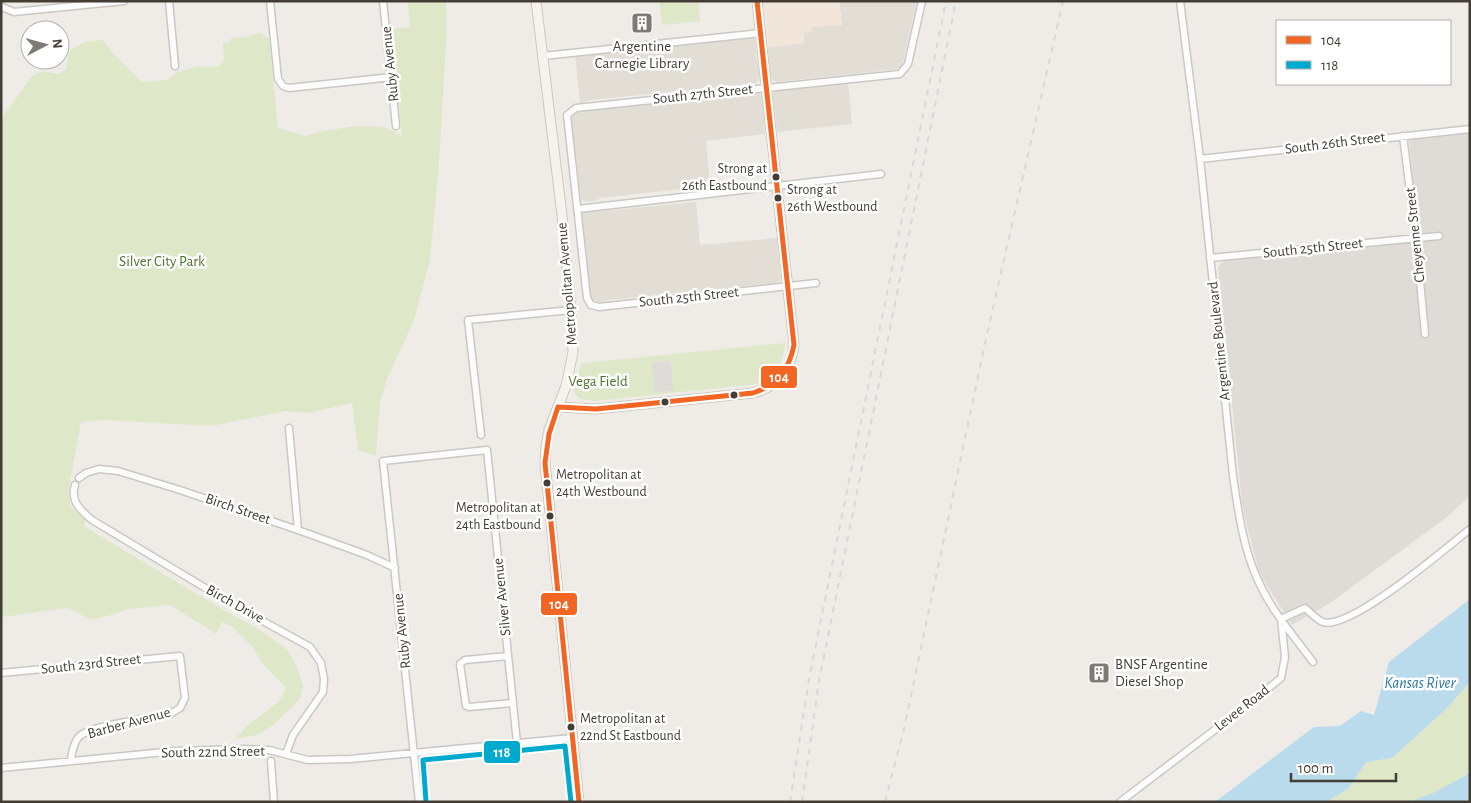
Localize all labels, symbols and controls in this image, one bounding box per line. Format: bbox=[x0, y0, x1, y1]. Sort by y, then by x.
building icon: Argentine Carnegie Library bbox=[630, 11, 654, 35]
north arrow bbox=[20, 20, 70, 70]
legend bbox=[1276, 20, 1451, 85]
street label: Ruby Avenue bbox=[379, 25, 401, 102]
text: 104 bbox=[1321, 33, 1341, 48]
text: N bbox=[49, 38, 64, 49]
place label: Argentine Carnegie Library bbox=[595, 39, 690, 71]
text: 118 bbox=[1321, 58, 1338, 73]
street label: South 27th Street bbox=[652, 81, 754, 107]
street label: South 26th Street bbox=[1284, 129, 1386, 157]
place label: Strong at 26th Eastbound bbox=[682, 162, 768, 193]
marker: Strong at 26th Eastbound bbox=[771, 172, 781, 182]
place label: Strong at 26th Westbound bbox=[787, 183, 878, 214]
street label: Cheyenne Street bbox=[1403, 186, 1427, 283]
marker: Strong at 26th Westbound bbox=[773, 193, 783, 203]
street label: Metropolitan Avenue bbox=[554, 222, 580, 346]
street label: South 25th Street bbox=[1262, 235, 1364, 261]
park label: Silver City Park bbox=[119, 254, 205, 269]
street label: Argentine Boulevard bbox=[1205, 280, 1233, 401]
street label: South 25th Street bbox=[638, 284, 740, 310]
line badge: 104 bbox=[760, 365, 798, 389]
text: 104 bbox=[769, 371, 789, 385]
park label: Vega Field bbox=[568, 374, 628, 389]
unlabelled marker bbox=[729, 390, 739, 400]
unlabelled marker bbox=[660, 397, 670, 407]
place label: Metropolitan at 24th Westbound bbox=[556, 468, 647, 499]
marker: Metropolitan at 24th Westbound bbox=[542, 478, 552, 488]
street label: Birch Street bbox=[203, 491, 273, 527]
place label: Metropolitan at 24th Eastbound bbox=[456, 501, 542, 532]
marker: Metropolitan at 24th Eastbound bbox=[545, 511, 555, 521]
street label: Silver Avenue bbox=[490, 557, 514, 637]
street label: Birch Drive bbox=[203, 582, 267, 626]
street label: Ruby Avenue bbox=[391, 592, 413, 669]
line badge: 104 bbox=[540, 592, 578, 616]
text: 104 bbox=[549, 598, 569, 612]
street label: South 23rd Street bbox=[40, 651, 142, 677]
place label: BNSF Argentine Diesel Shop bbox=[1115, 657, 1208, 689]
building icon: BNSF Argentine Diesel Shop bbox=[1087, 661, 1111, 685]
water label: Kansas River bbox=[1384, 675, 1457, 691]
street label: Levee Road bbox=[1212, 682, 1272, 734]
street label: Barber Avenue bbox=[86, 705, 172, 741]
place label: Metropolitan at 22nd St Eastbound bbox=[580, 712, 681, 743]
marker: Metropolitan at 22nd St Eastbound bbox=[566, 722, 576, 732]
line badge: 118 bbox=[483, 740, 521, 764]
street label: South 22nd Street bbox=[161, 744, 265, 760]
text: 118 bbox=[494, 746, 511, 760]
scale bar bbox=[1291, 750, 1396, 782]
text: 100 m bbox=[1298, 761, 1333, 776]

